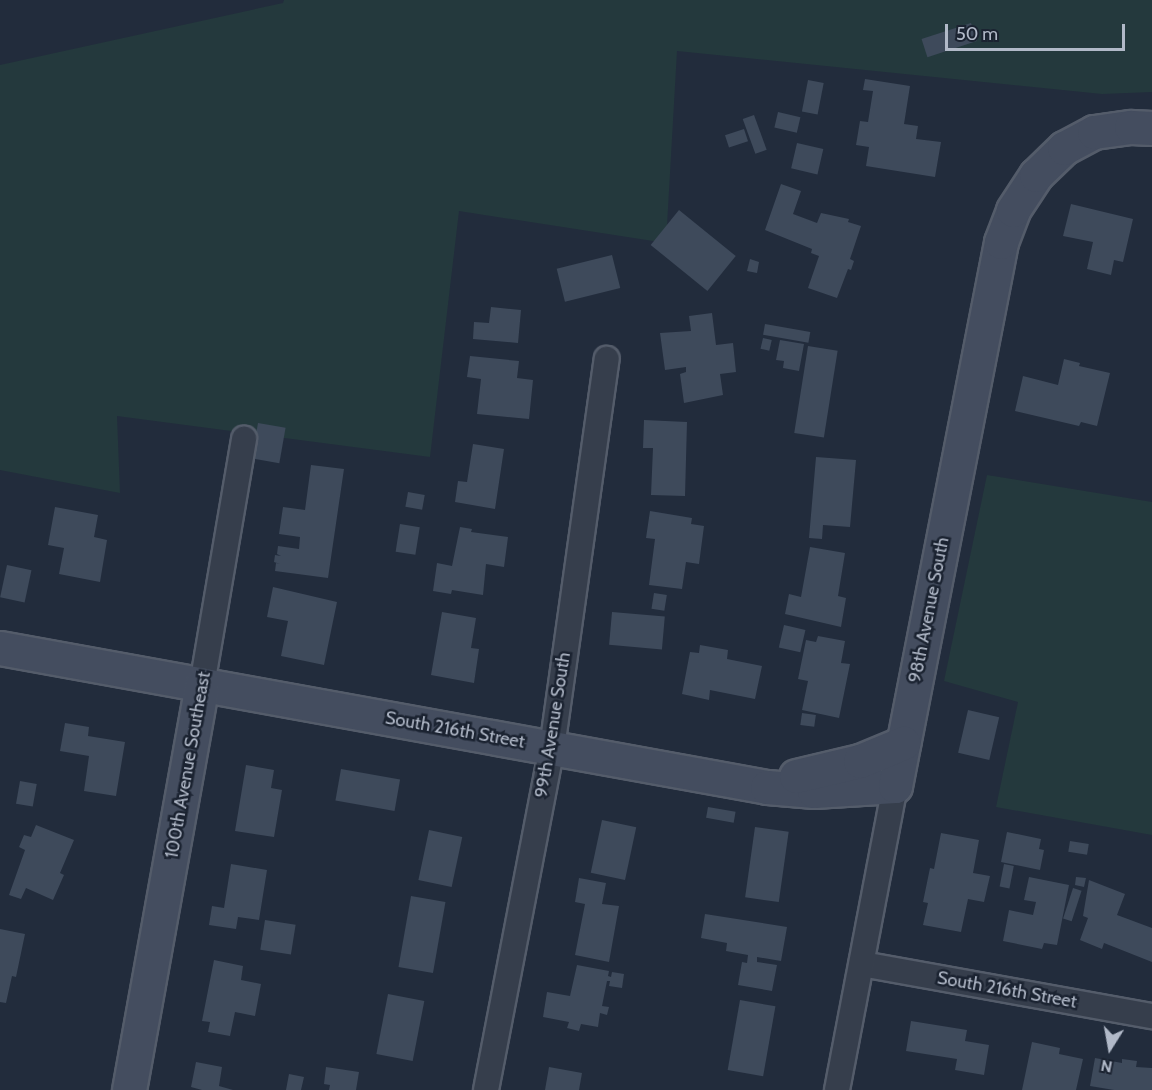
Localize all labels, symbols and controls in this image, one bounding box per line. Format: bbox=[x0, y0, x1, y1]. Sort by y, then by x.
scale bar bbox=[948, 12, 1128, 50]
text: 50 m bbox=[956, 23, 998, 45]
street label: 98th Avenue South bbox=[904, 535, 954, 685]
street label: 99th Avenue South bbox=[531, 651, 575, 799]
street label: 100th Avenue Southeast bbox=[161, 670, 215, 860]
street label: South 216th Street bbox=[384, 707, 526, 753]
street label: South 216th Street bbox=[936, 967, 1078, 1013]
north arrow bbox=[1080, 1018, 1140, 1078]
text: N bbox=[1099, 1056, 1114, 1077]

